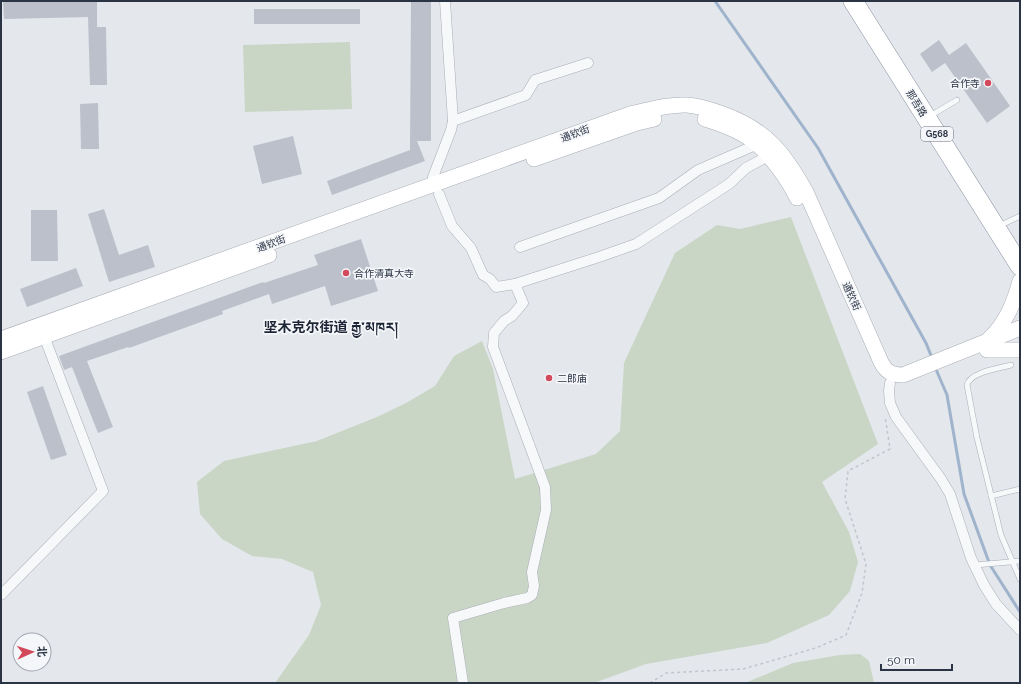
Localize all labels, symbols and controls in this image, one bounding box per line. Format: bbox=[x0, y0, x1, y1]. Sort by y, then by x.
place label: 合作寺 bbox=[950, 78, 980, 89]
marker: 合作寺 bbox=[983, 78, 993, 88]
street label: 那吾路 bbox=[904, 88, 929, 119]
street label: 通钦街 bbox=[559, 123, 591, 144]
road number: G568 bbox=[921, 127, 953, 141]
street label: 通钦街 bbox=[255, 233, 287, 254]
marker: 合作清真大寺 bbox=[341, 268, 351, 278]
place label: 合作清真大寺 bbox=[354, 268, 414, 279]
street label: 通钦街 bbox=[840, 280, 863, 312]
district label: 坚木克尔街道 རྒྱ་མཁར། bbox=[264, 319, 398, 339]
marker: 二郎庙 bbox=[544, 373, 554, 383]
place label: 二郎庙 bbox=[557, 373, 587, 384]
north arrow bbox=[12, 632, 52, 672]
text: 北 bbox=[35, 646, 48, 657]
scale bar bbox=[881, 646, 952, 672]
text: 50 m bbox=[887, 653, 915, 667]

